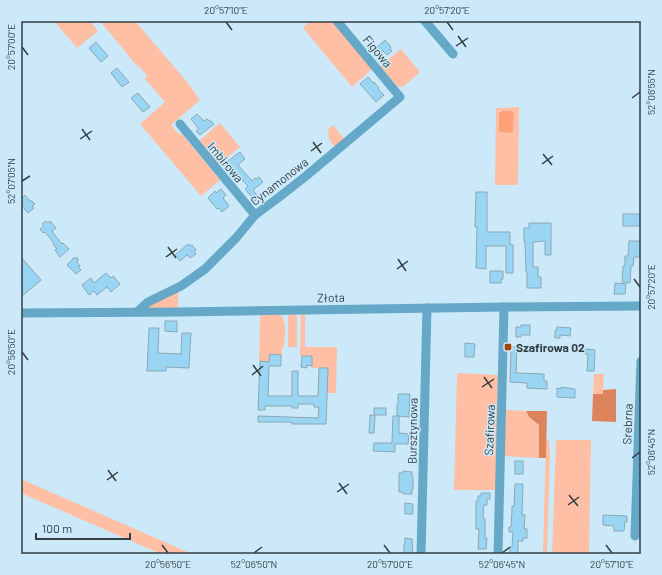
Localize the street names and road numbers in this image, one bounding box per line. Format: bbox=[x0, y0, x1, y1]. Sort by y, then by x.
street label: Figowa bbox=[361, 32, 395, 70]
street label: Imbirowa bbox=[205, 139, 247, 185]
street label: Cynamonowa bbox=[247, 154, 311, 208]
street label: Złota bbox=[317, 290, 345, 304]
street label: Bursztynowa bbox=[404, 398, 420, 464]
street label: Srebrna bbox=[619, 403, 635, 445]
street label: Szafirowa bbox=[481, 404, 497, 456]

